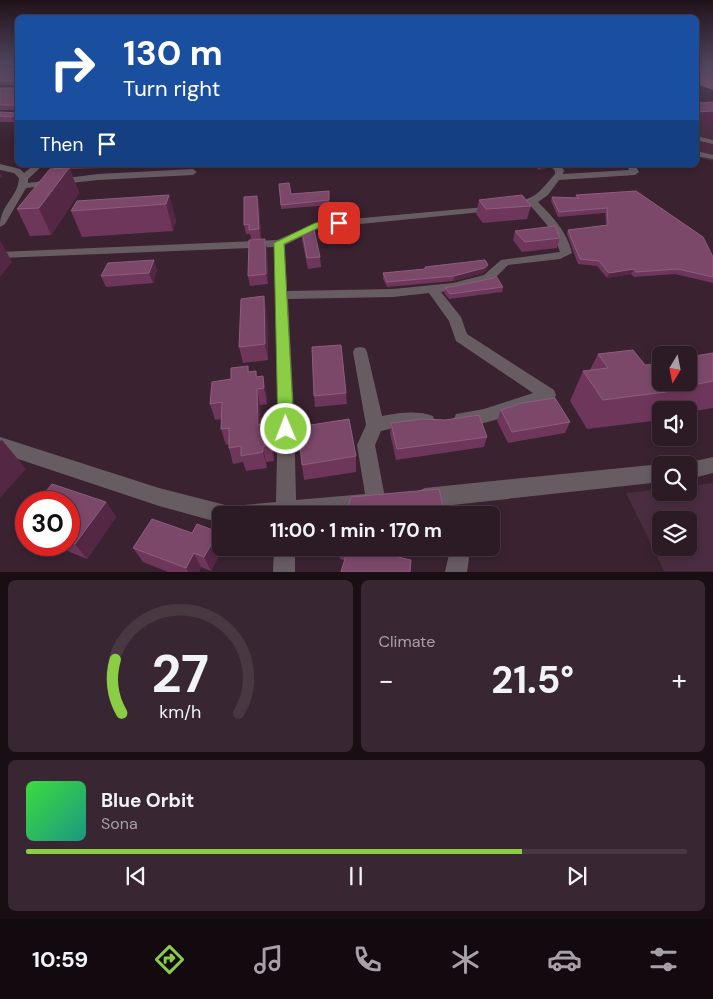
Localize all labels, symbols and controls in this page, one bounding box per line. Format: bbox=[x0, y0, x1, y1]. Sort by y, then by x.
text: 130 m bbox=[123, 30, 223, 76]
icon: right bbox=[40, 35, 105, 100]
text: Turn right bbox=[123, 74, 220, 103]
icon: arrive bbox=[93, 130, 121, 158]
text: Then bbox=[40, 132, 83, 157]
pin bbox=[318, 202, 360, 244]
icon: arrive bbox=[325, 209, 353, 237]
north arrow bbox=[652, 346, 698, 391]
map controls bbox=[652, 346, 697, 556]
button: sound bbox=[652, 401, 697, 446]
position arrow bbox=[259, 402, 311, 454]
button: search bbox=[652, 456, 697, 501]
speed limit sign: 30 bbox=[15, 491, 80, 556]
button: layers bbox=[652, 511, 697, 556]
text: 11:00 · 1 min · 170 m bbox=[270, 518, 442, 543]
text: Climate bbox=[379, 631, 435, 652]
text: 27 bbox=[151, 640, 209, 708]
text: 21.5° bbox=[491, 655, 574, 705]
text: − bbox=[379, 662, 394, 699]
text: + bbox=[672, 662, 687, 699]
text: km/h bbox=[159, 700, 201, 724]
text: Blue Orbit bbox=[101, 788, 194, 813]
text: Sona bbox=[101, 813, 138, 834]
icon: previous bbox=[122, 862, 150, 890]
icon: pause bbox=[342, 862, 370, 890]
icon: next bbox=[563, 862, 591, 890]
icon: directions bbox=[152, 942, 187, 977]
icon: music bbox=[251, 942, 286, 977]
icon: phone bbox=[350, 942, 385, 977]
icon: climate bbox=[448, 942, 483, 977]
icon: car bbox=[547, 942, 582, 977]
icon: filters bbox=[646, 942, 681, 977]
text: 10:59 bbox=[32, 945, 88, 974]

